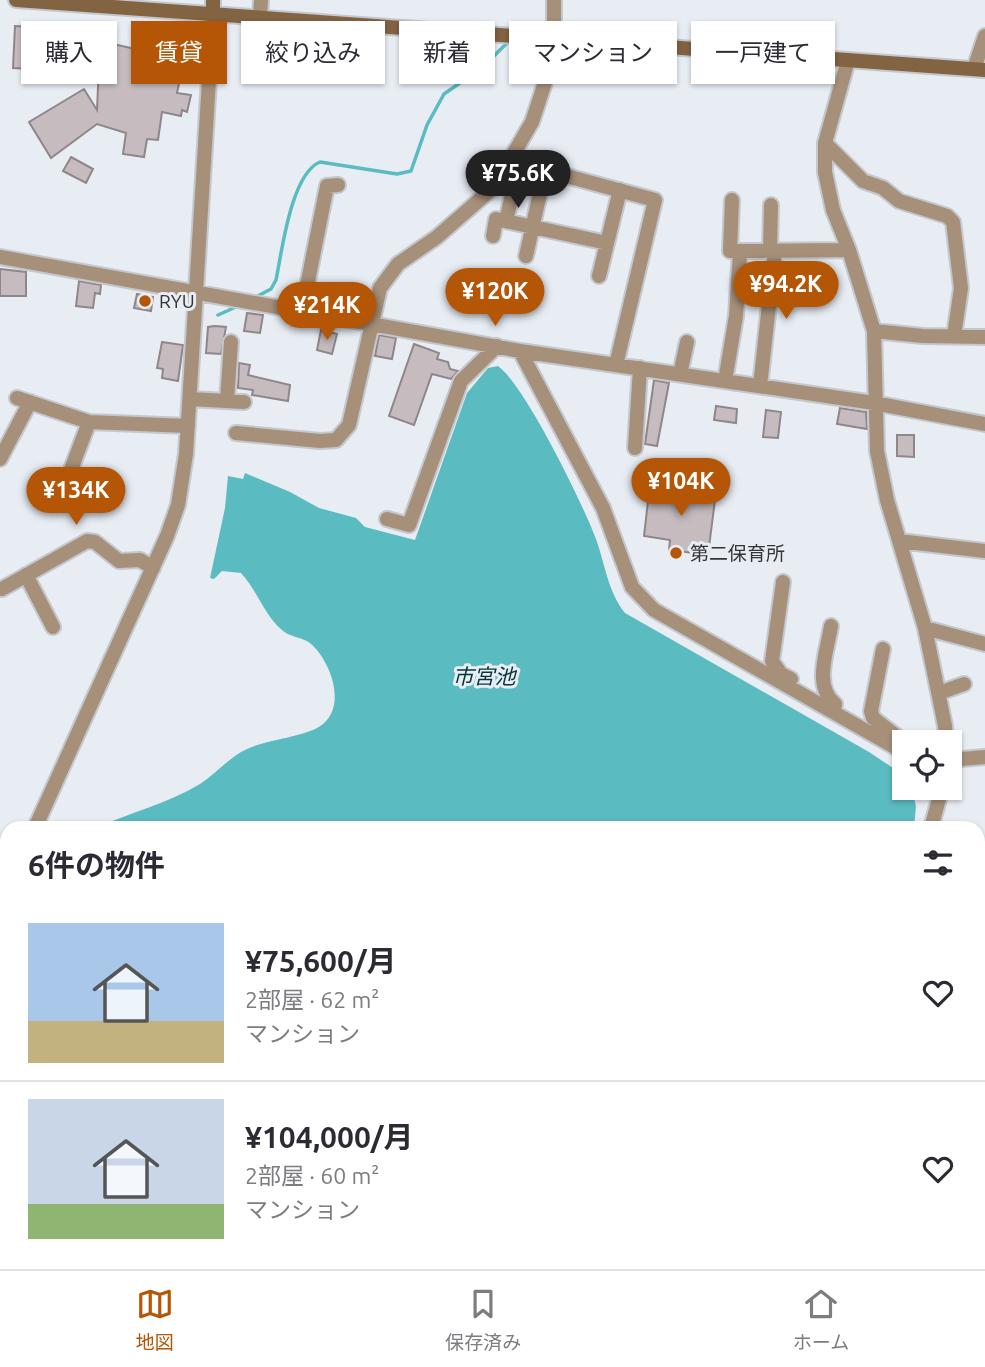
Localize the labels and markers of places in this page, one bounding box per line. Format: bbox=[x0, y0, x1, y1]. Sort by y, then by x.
pin: ¥75.6K bbox=[461, 150, 575, 210]
pin: ¥94.2K bbox=[729, 262, 843, 321]
pin: ¥120K bbox=[446, 268, 544, 328]
pin: ¥214K bbox=[278, 282, 376, 342]
place label: RYU bbox=[159, 290, 195, 312]
marker: RYU bbox=[137, 293, 153, 309]
pin: ¥104K bbox=[632, 458, 730, 518]
pin: ¥134K bbox=[27, 468, 125, 527]
place label: 第二保育所 bbox=[690, 542, 785, 564]
marker: 第二保育所 bbox=[668, 545, 684, 561]

